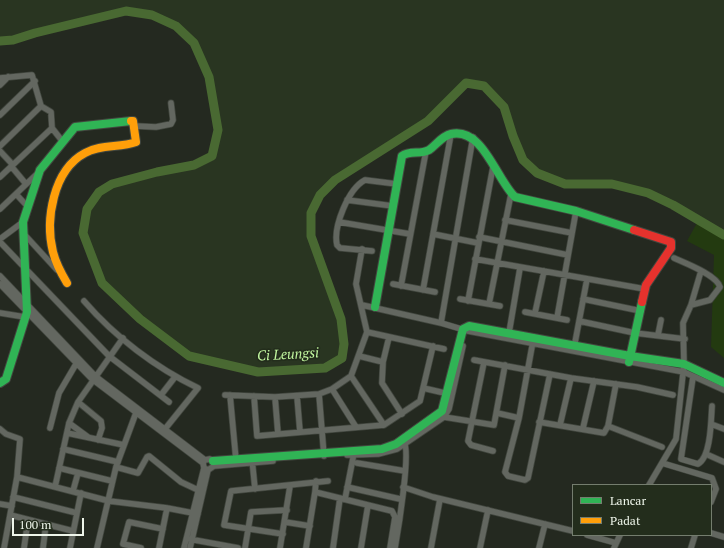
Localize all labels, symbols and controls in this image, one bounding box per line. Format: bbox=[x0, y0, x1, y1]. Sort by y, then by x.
water label: Ci Leungsi bbox=[257, 345, 319, 365]
legend bbox=[572, 484, 712, 536]
text: Lancar bbox=[610, 493, 646, 508]
scale bar bbox=[14, 510, 86, 536]
text: Padat bbox=[610, 513, 640, 528]
text: 100 m bbox=[19, 517, 51, 532]

